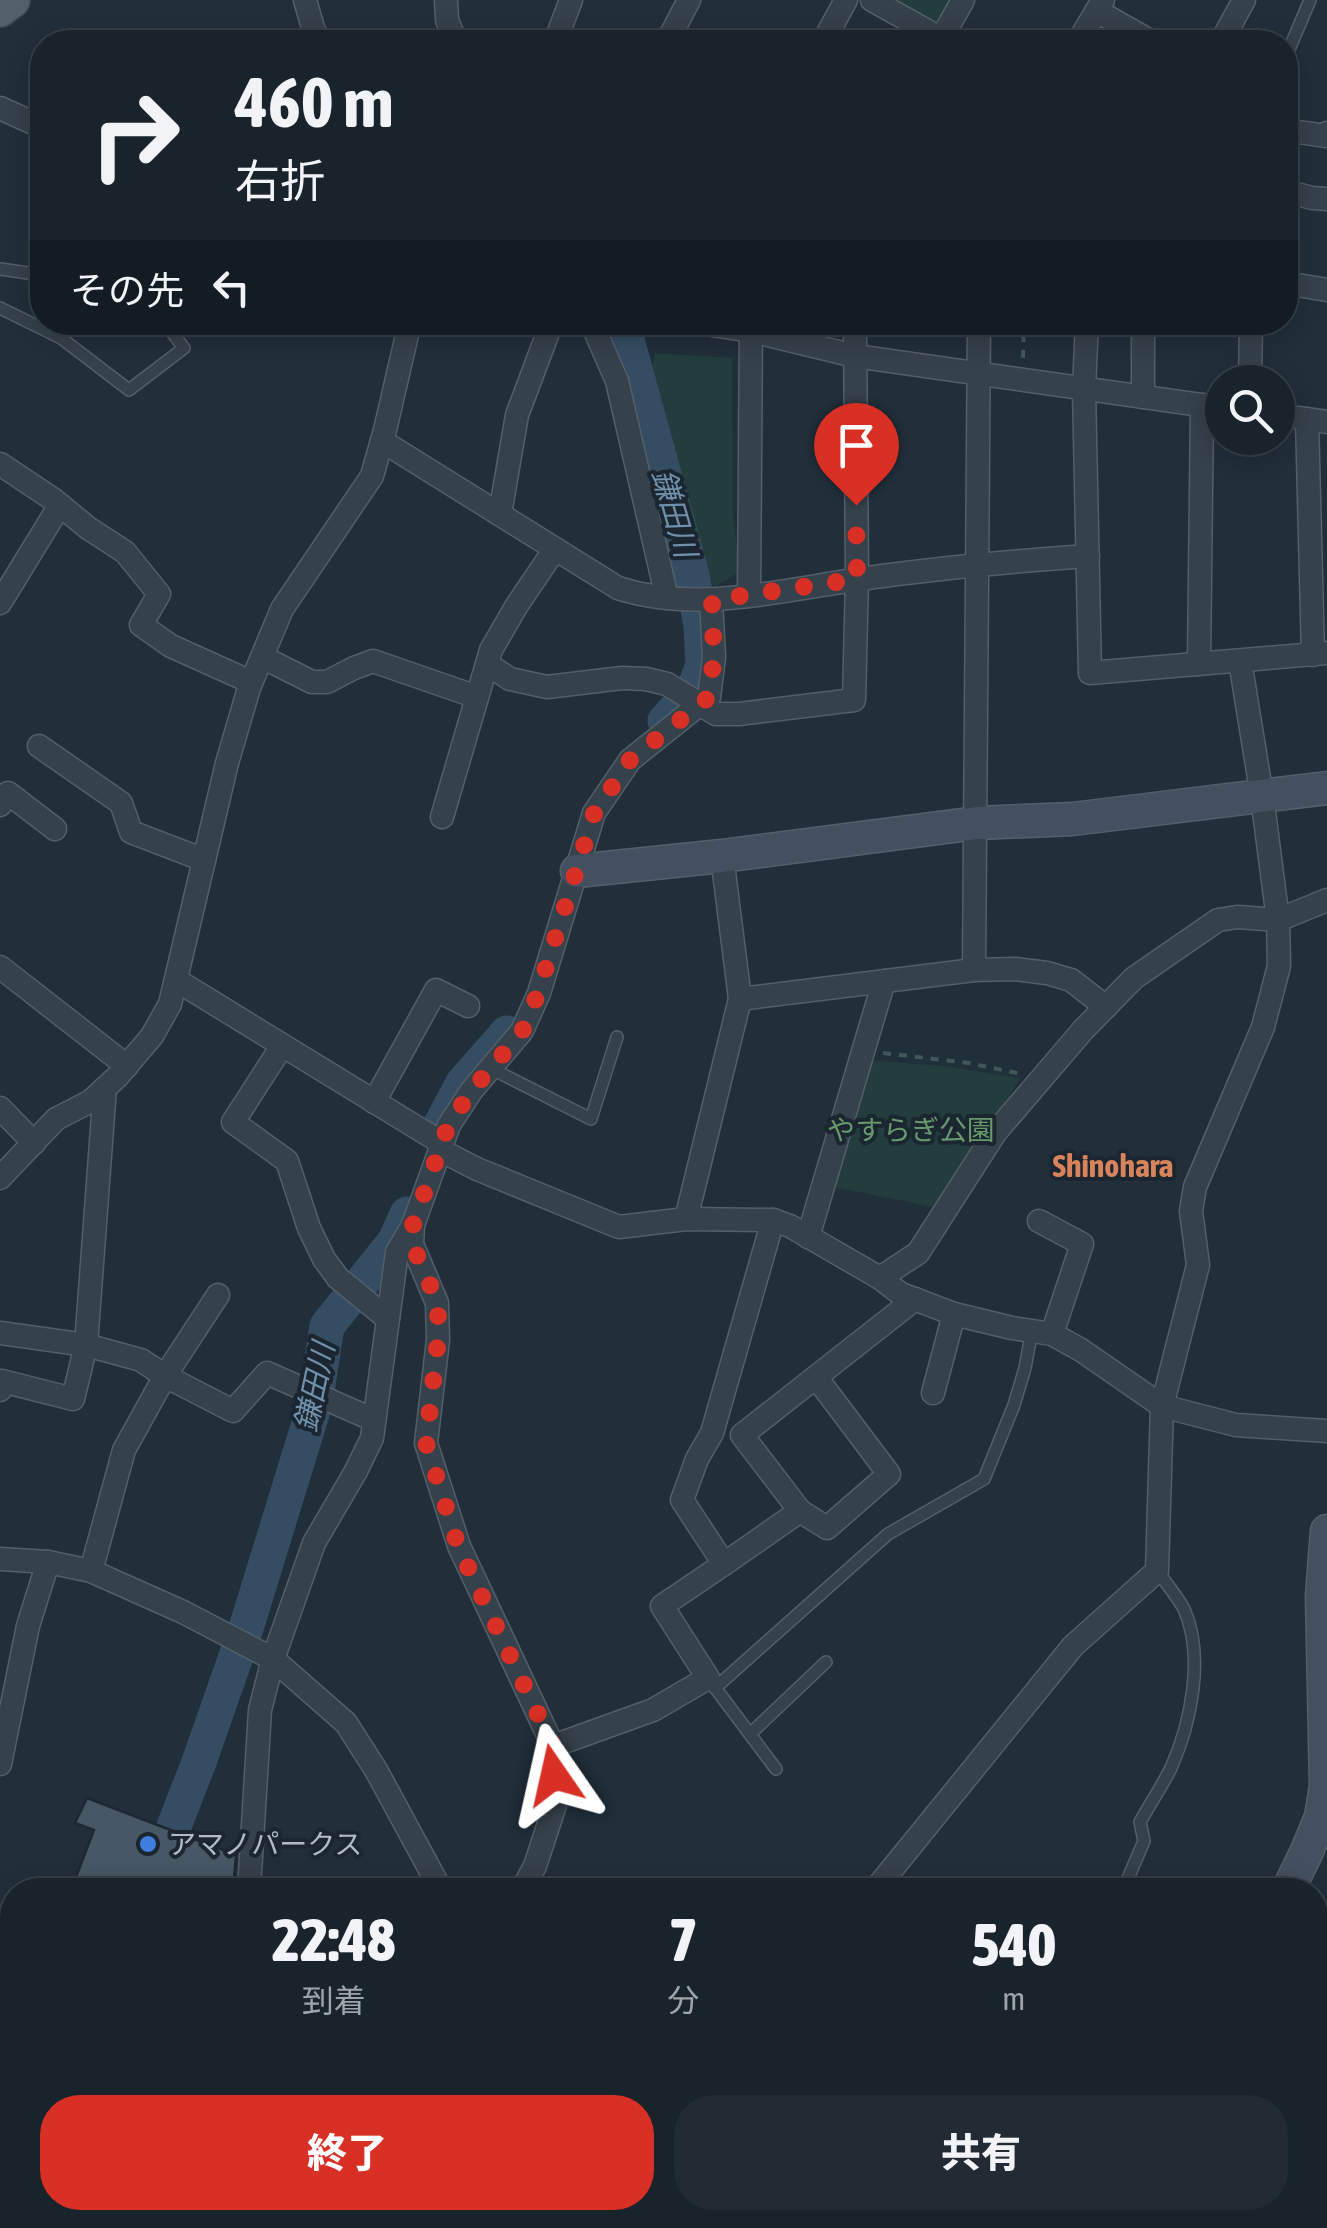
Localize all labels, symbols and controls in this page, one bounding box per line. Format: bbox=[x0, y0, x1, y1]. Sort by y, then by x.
text: 460 m bbox=[235, 62, 394, 142]
icon: right bbox=[70, 70, 200, 200]
text: 右折 bbox=[235, 155, 325, 207]
icon: left bbox=[204, 260, 259, 315]
text: その先 bbox=[70, 269, 184, 312]
map controls bbox=[1205, 365, 1295, 455]
button: search bbox=[1205, 365, 1295, 455]
pin bbox=[814, 403, 899, 506]
icon: arrive bbox=[829, 418, 884, 473]
water label: 鎌田川 bbox=[646, 465, 705, 564]
park label: やすらぎ公園 bbox=[827, 1114, 995, 1146]
district label: Shinohara bbox=[1053, 1147, 1173, 1184]
water label: 鎌田川 bbox=[288, 1337, 341, 1435]
position arrow bbox=[502, 1723, 606, 1827]
place label: アマノパークス bbox=[168, 1828, 362, 1860]
marker: アマノパークス bbox=[137, 1833, 159, 1855]
text: 22:48 bbox=[272, 1905, 395, 1974]
text: 7 bbox=[669, 1905, 698, 1974]
text: 540 bbox=[971, 1910, 1056, 1979]
text: m bbox=[1002, 1980, 1025, 2017]
text: 到着 bbox=[302, 1982, 366, 2019]
text: 分 bbox=[667, 1982, 699, 2019]
button: 終了 bbox=[40, 2095, 654, 2210]
button: 共有 bbox=[674, 2095, 1288, 2210]

